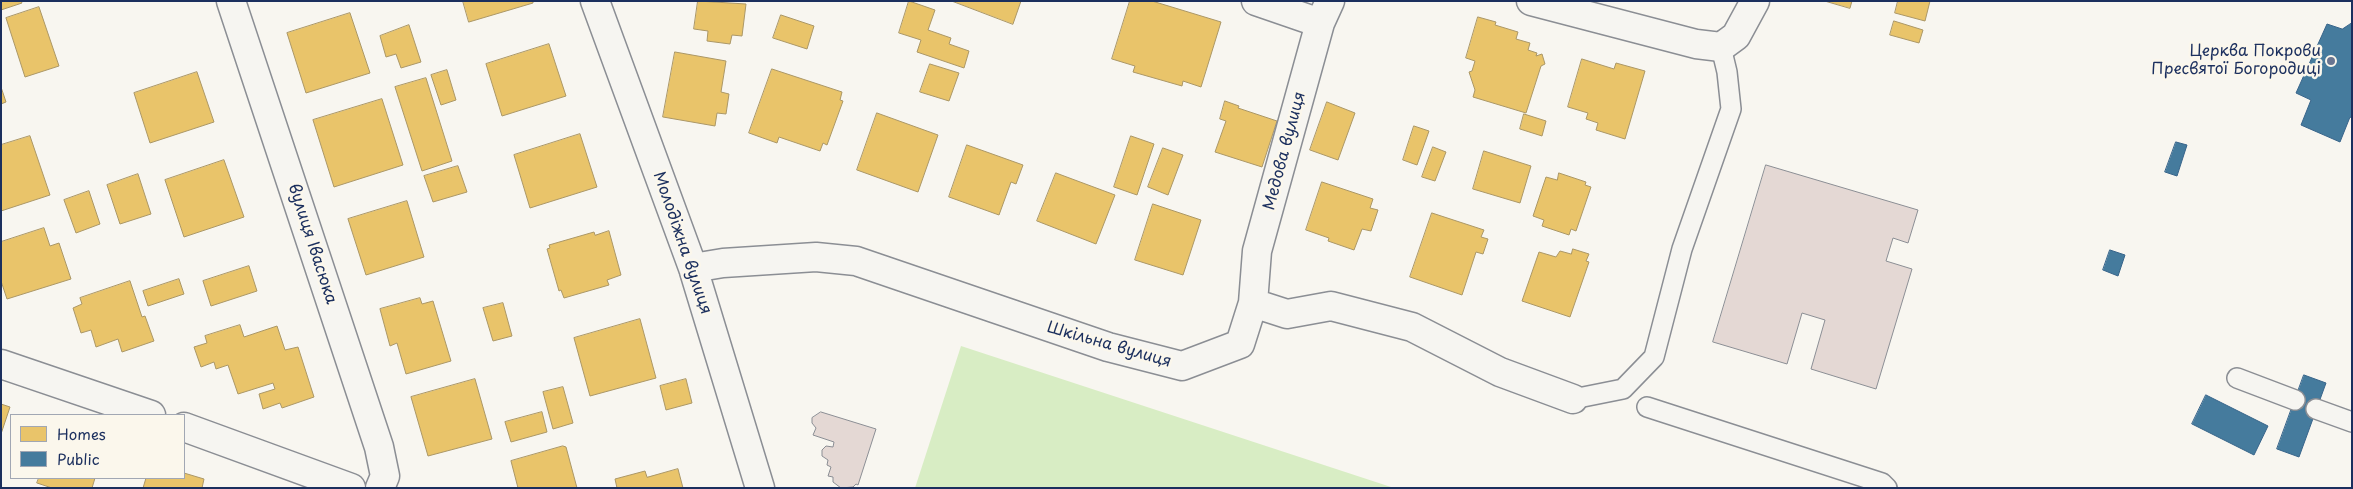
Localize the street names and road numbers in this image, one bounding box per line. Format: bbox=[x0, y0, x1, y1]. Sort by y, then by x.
street label: Медова вулиця bbox=[1260, 90, 1310, 212]
street label: Молодіжна вулиця bbox=[649, 169, 715, 317]
street label: вулиця Івасюка bbox=[283, 181, 341, 307]
street label: Шкільна вулиця bbox=[1045, 318, 1173, 372]

